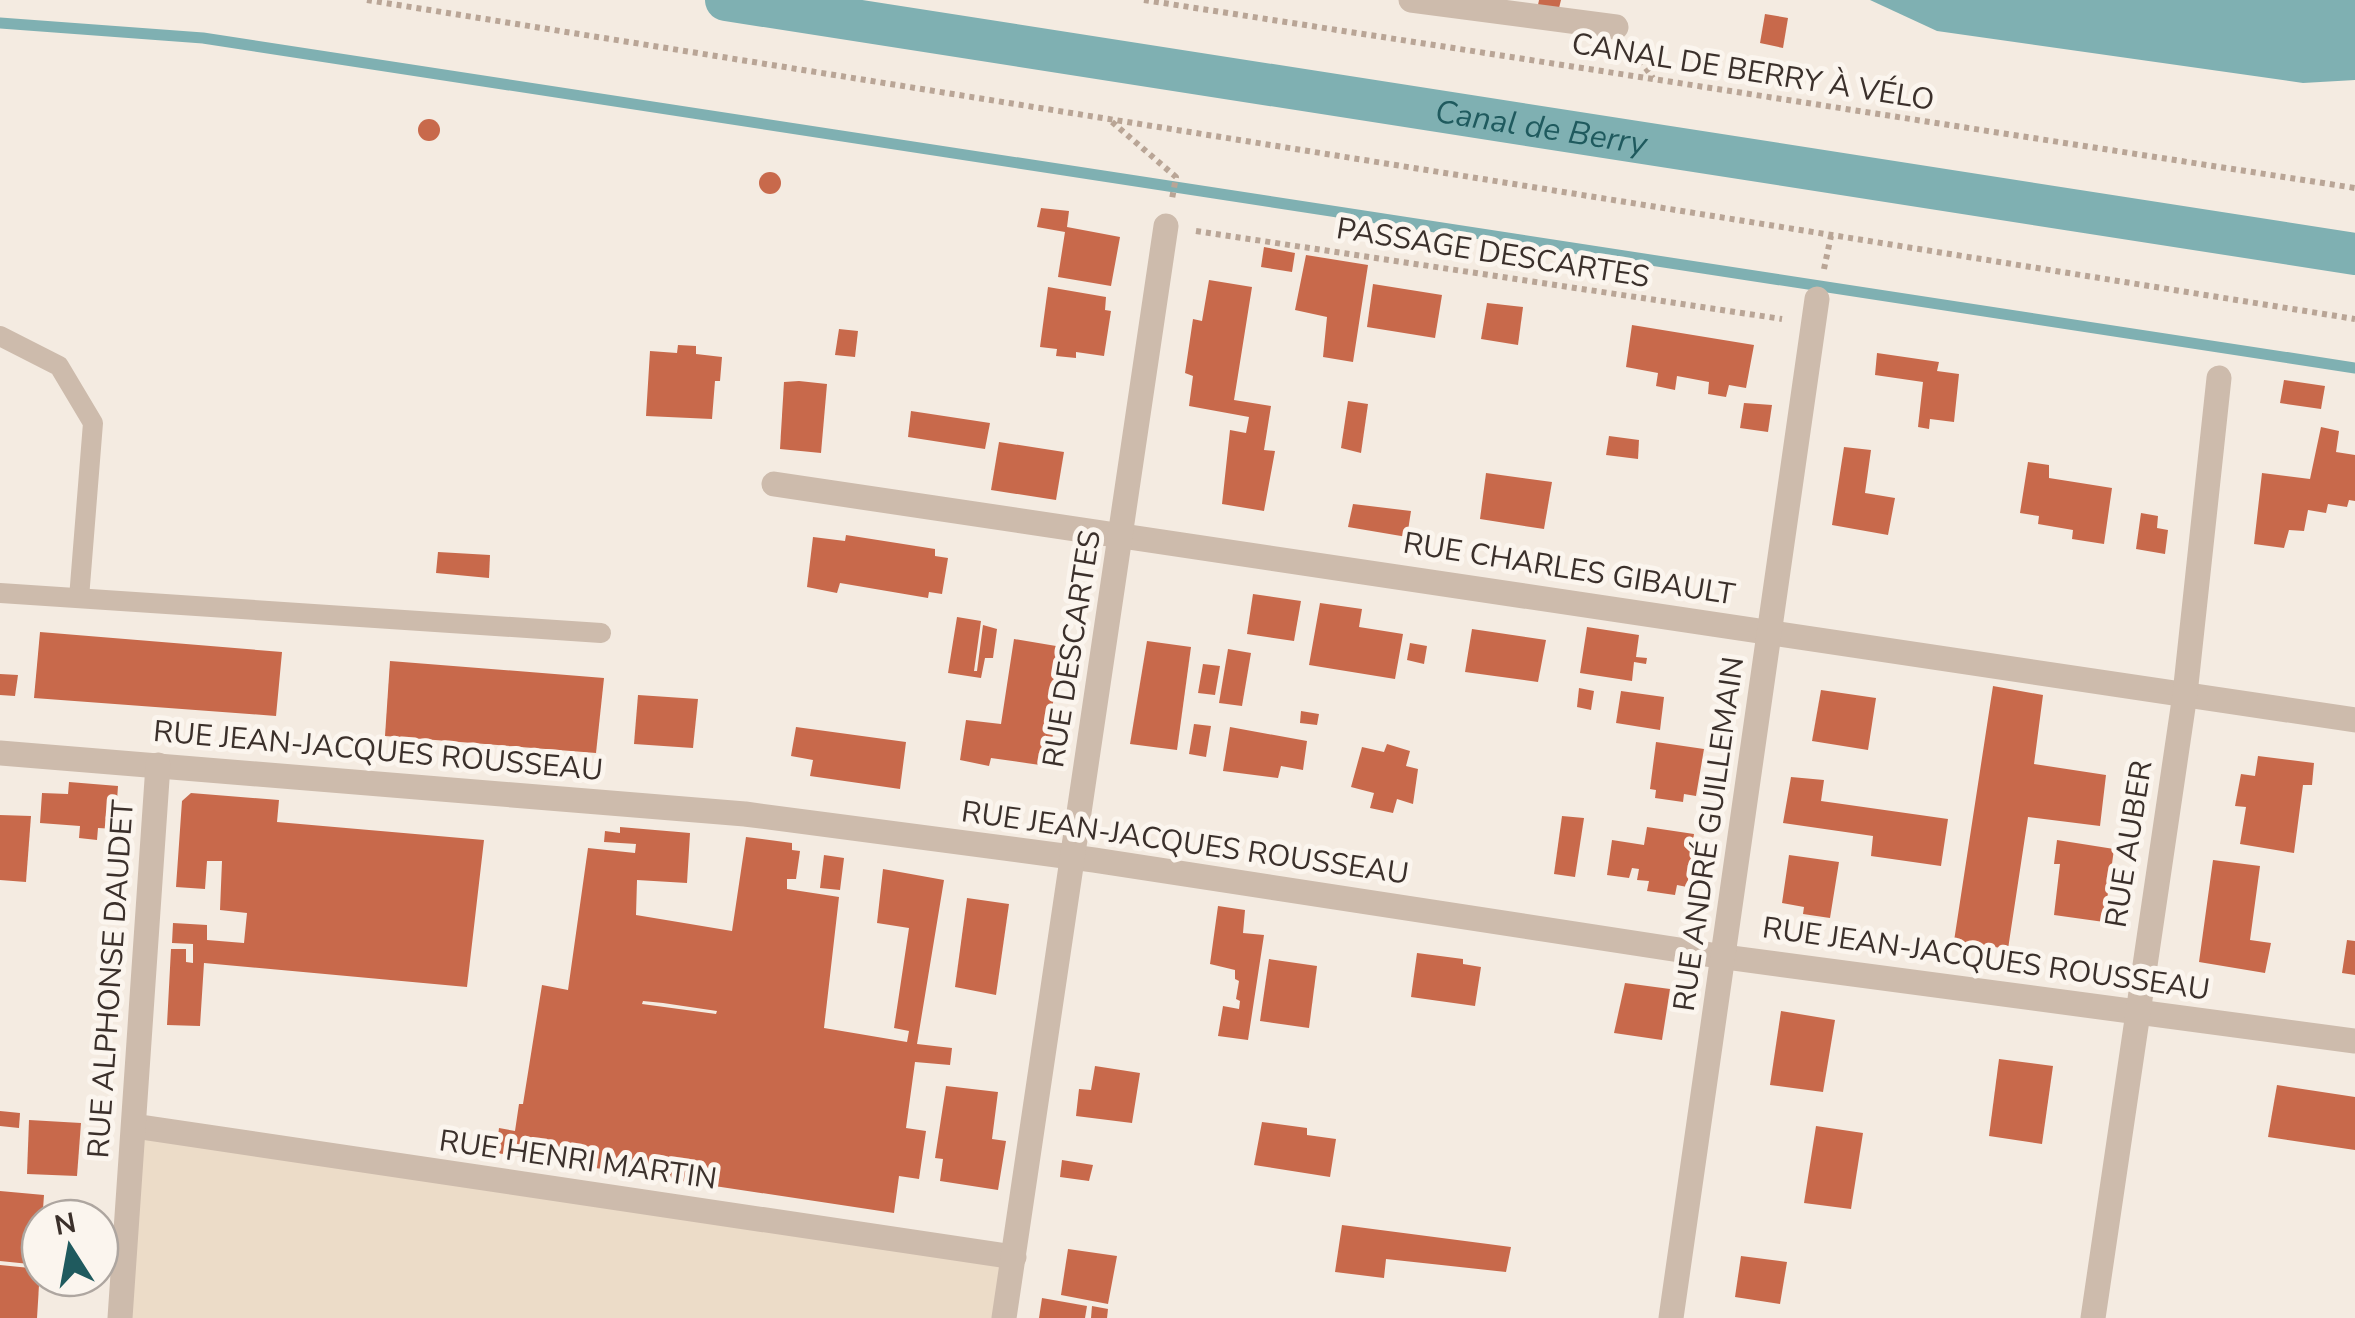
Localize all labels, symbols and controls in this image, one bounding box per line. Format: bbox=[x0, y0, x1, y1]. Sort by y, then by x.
street label: CANAL DE BERRY À VÉLO bbox=[1569, 23, 1937, 121]
water label: Canal de Berry bbox=[1432, 89, 1652, 165]
street label: PASSAGE DESCARTES bbox=[1334, 208, 1652, 298]
street label: RUE CHARLES GIBAULT bbox=[1400, 523, 1738, 615]
street label: RUE DESCARTES bbox=[1033, 527, 1111, 771]
street label: RUE ANDRÉ GUILLEMAIN bbox=[1664, 654, 1754, 1014]
street label: RUE JEAN-JACQUES ROUSSEAU bbox=[151, 711, 605, 791]
street label: RUE AUBER bbox=[2096, 758, 2162, 930]
street label: RUE JEAN-JACQUES ROUSSEAU bbox=[959, 791, 1411, 895]
street label: RUE ALPHONSE DAUDET bbox=[78, 799, 144, 1159]
street label: RUE JEAN-JACQUES ROUSSEAU bbox=[1760, 907, 2212, 1011]
street label: RUE HENRI MARTIN bbox=[436, 1120, 720, 1200]
north arrow bbox=[20, 1198, 120, 1298]
text: N bbox=[52, 1204, 79, 1245]

